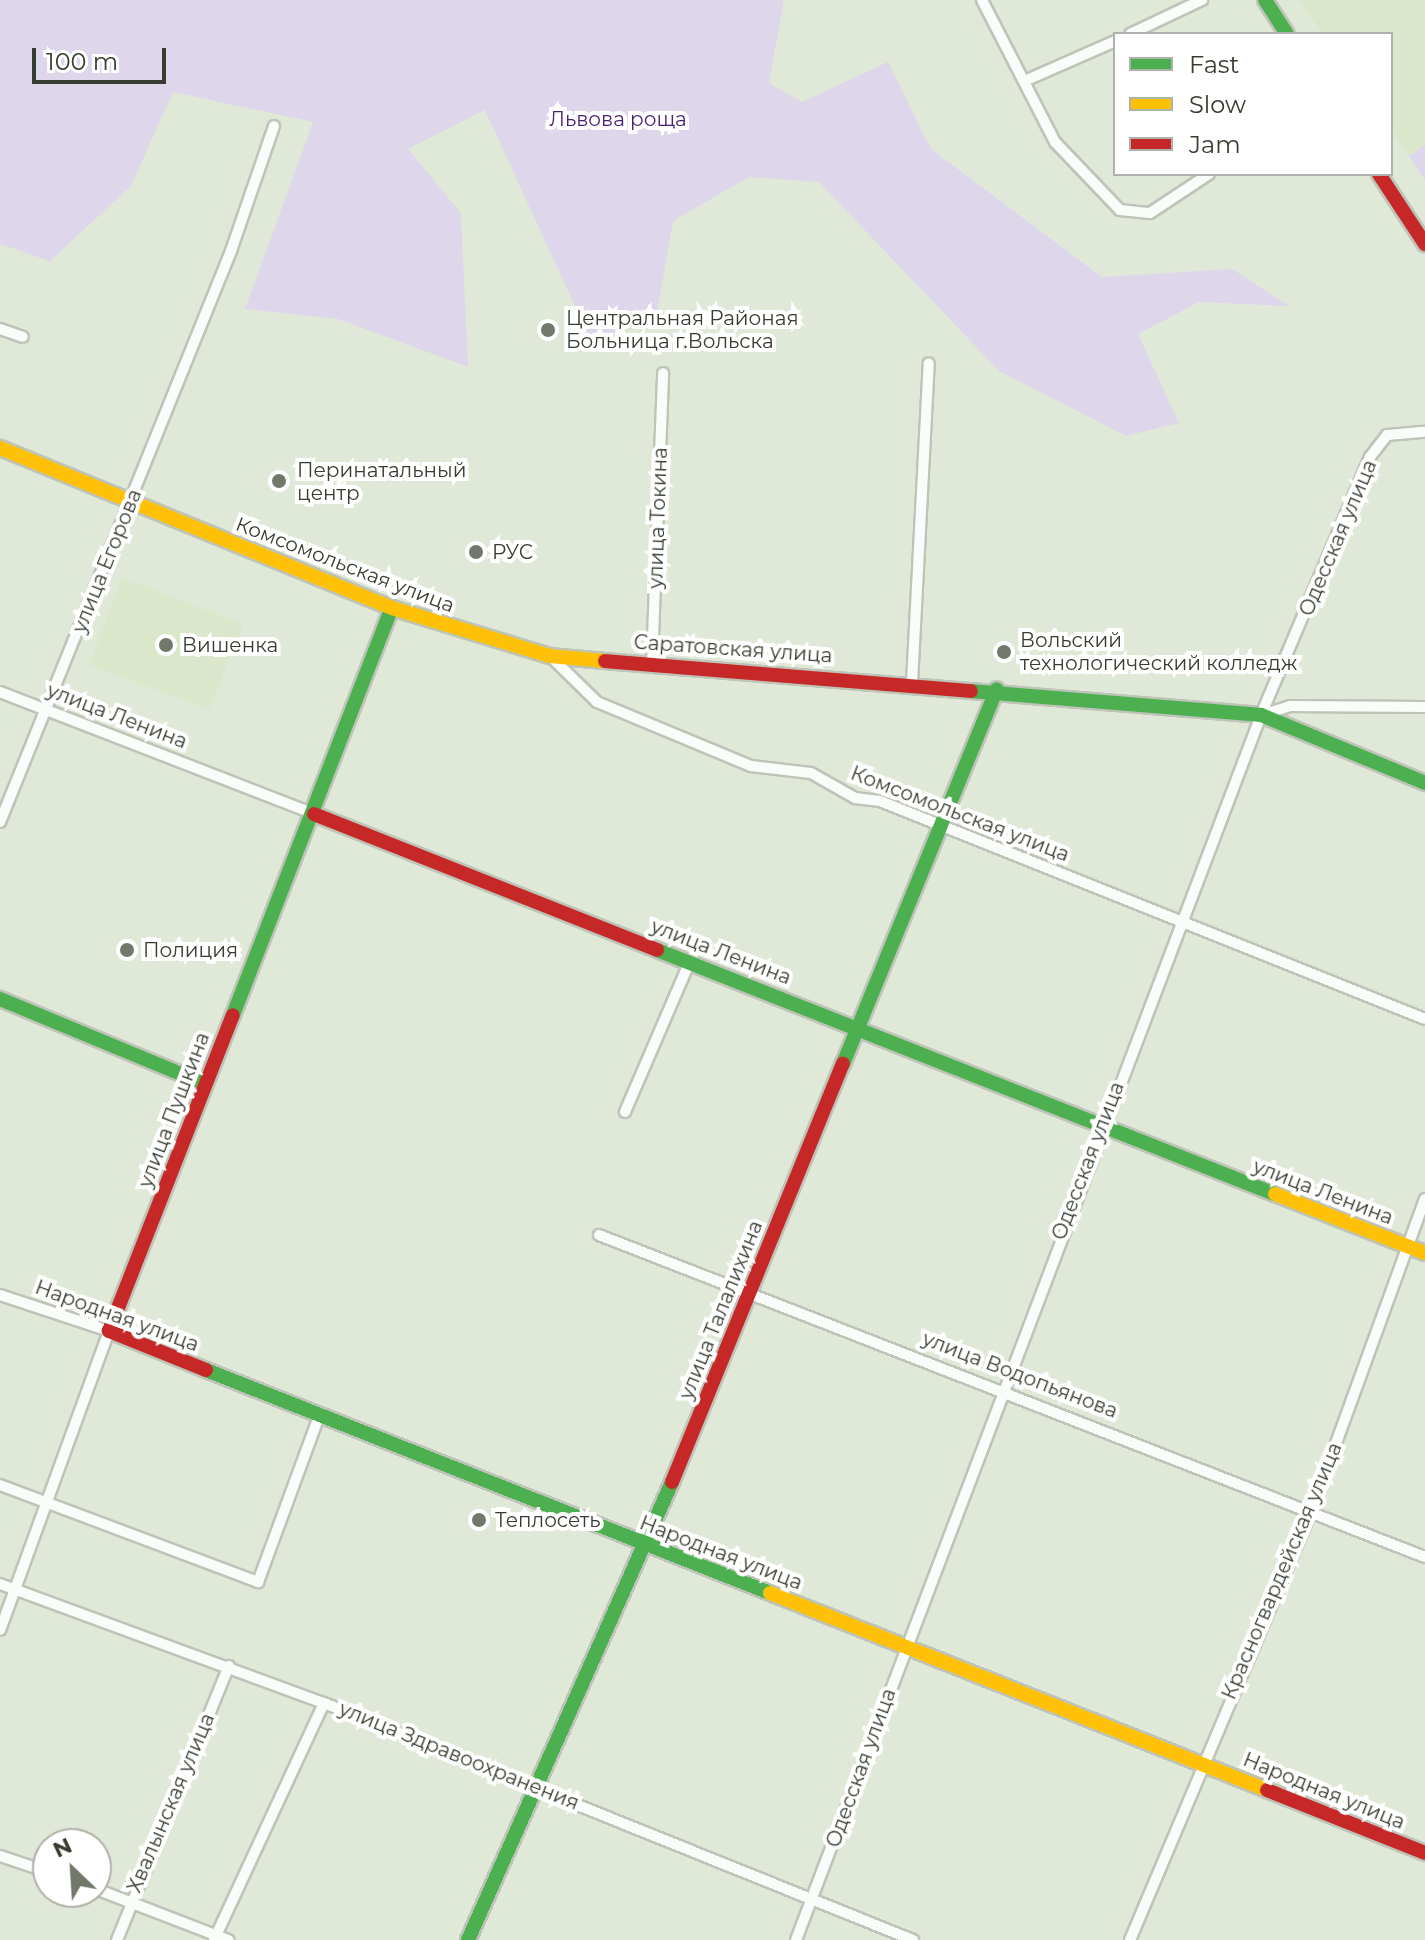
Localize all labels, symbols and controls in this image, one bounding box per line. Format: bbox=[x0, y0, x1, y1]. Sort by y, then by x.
scale bar bbox=[36, 32, 170, 82]
legend bbox=[1113, 32, 1393, 176]
text: 100 m bbox=[46, 47, 118, 76]
text: Fast bbox=[1189, 50, 1239, 79]
text: Slow bbox=[1189, 90, 1246, 119]
park label: Львова роща bbox=[549, 107, 687, 131]
text: Jam bbox=[1189, 130, 1241, 159]
place label: Центральная Районая Больница г.Вольска bbox=[566, 306, 799, 353]
marker: Центральная Районая Больница г.Вольска bbox=[537, 319, 559, 341]
street label: улица Токина bbox=[644, 447, 672, 589]
street label: Одесская улица bbox=[1294, 456, 1382, 620]
place label: Перинатальный центр bbox=[297, 458, 466, 505]
marker: Перинатальный центр bbox=[268, 470, 290, 492]
street label: улица Егорова bbox=[67, 486, 147, 636]
street label: Комсомольская улица bbox=[232, 512, 458, 618]
place label: РУС bbox=[492, 540, 533, 564]
marker: РУС bbox=[467, 543, 485, 561]
place label: Вольский технологический колледж bbox=[1020, 628, 1297, 675]
street label: Саратовская улица bbox=[633, 630, 833, 668]
place label: Вишенка bbox=[182, 633, 278, 657]
marker: Вишенка bbox=[157, 636, 175, 654]
marker: Вольский технологический колледж bbox=[995, 643, 1013, 661]
street label: улица Ленина bbox=[44, 678, 190, 754]
street label: Комсомольская улица bbox=[847, 761, 1073, 867]
street label: улица Ленина bbox=[648, 914, 794, 990]
place label: Полиция bbox=[143, 938, 238, 962]
marker: Полиция bbox=[118, 941, 136, 959]
street label: улица Пушкина bbox=[133, 1029, 215, 1191]
street label: Одесская улица bbox=[1047, 1079, 1129, 1243]
street label: улица Ленина bbox=[1250, 1154, 1396, 1230]
street label: улица Талалихина bbox=[674, 1217, 768, 1403]
street label: Народная улица bbox=[32, 1275, 202, 1357]
street label: улица Водопьянова bbox=[919, 1327, 1121, 1423]
street label: Красногвардейская улица bbox=[1217, 1439, 1347, 1703]
place label: Теплосеть bbox=[495, 1508, 601, 1532]
marker: Теплосеть bbox=[470, 1511, 488, 1529]
street label: Народная улица bbox=[636, 1511, 806, 1595]
street label: Одесская улица bbox=[821, 1685, 901, 1851]
street label: улица Здравоохранения bbox=[335, 1697, 583, 1815]
street label: Хвалынская улица bbox=[122, 1710, 220, 1896]
street label: Народная улица bbox=[1240, 1748, 1408, 1834]
north arrow bbox=[32, 1828, 112, 1908]
text: N bbox=[49, 1832, 76, 1864]

